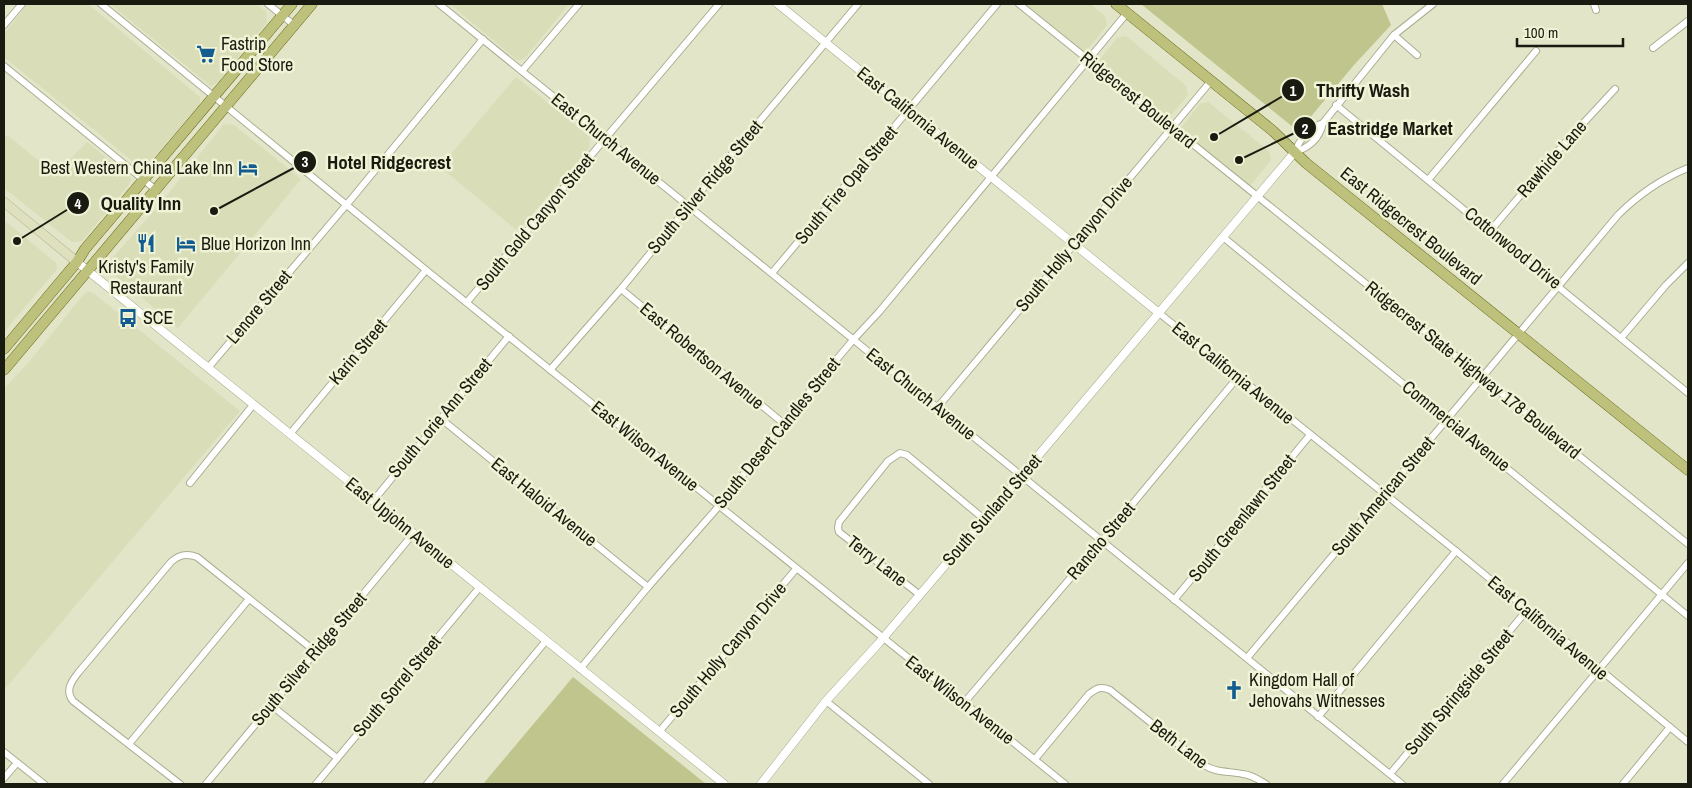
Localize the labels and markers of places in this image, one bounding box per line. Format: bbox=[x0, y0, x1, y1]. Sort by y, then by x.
place label: Fastrip Food Store bbox=[221, 31, 293, 77]
supermarket icon: Fastrip Food Store bbox=[195, 43, 217, 65]
callout: Thrifty Wash bbox=[1281, 73, 1419, 107]
callout: Eastridge Market bbox=[1292, 111, 1463, 145]
callout: Hotel Ridgecrest bbox=[292, 145, 461, 179]
place label: Best Western China Lake Inn bbox=[40, 155, 233, 180]
hotel icon: Best Western China Lake Inn bbox=[237, 157, 259, 179]
callout: Quality Inn bbox=[65, 186, 191, 220]
place label: Blue Horizon Inn bbox=[201, 231, 311, 256]
restaurant icon: Kristy's Family Restaurant bbox=[135, 232, 157, 254]
hotel icon: Blue Horizon Inn bbox=[175, 233, 197, 255]
place label: Kristy's Family Restaurant bbox=[98, 254, 194, 300]
place label: SCE bbox=[143, 305, 173, 330]
bus stop icon: SCE bbox=[117, 307, 139, 329]
place label: Kingdom Hall of Jehovahs Witnesses bbox=[1249, 667, 1385, 713]
church icon: Kingdom Hall of Jehovahs Witnesses bbox=[1223, 679, 1245, 701]

